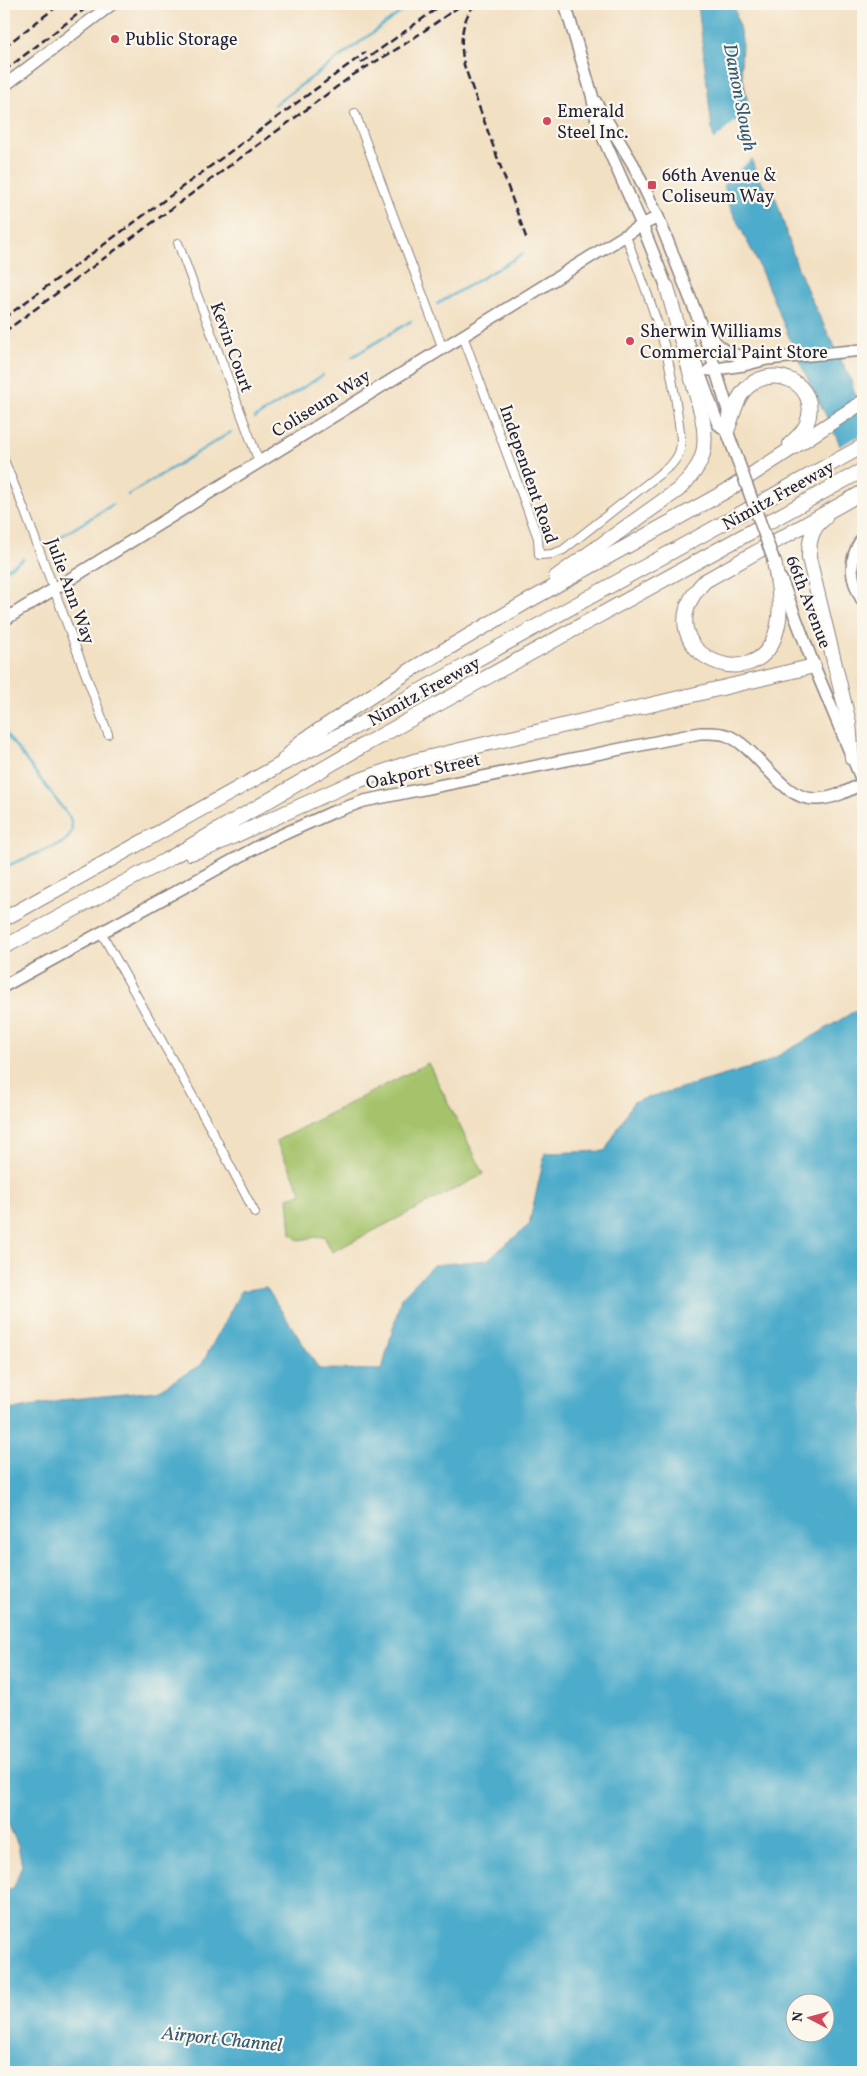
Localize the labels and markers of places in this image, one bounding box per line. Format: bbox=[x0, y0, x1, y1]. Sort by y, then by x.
place label: Public Storage bbox=[125, 28, 238, 53]
marker: Public Storage bbox=[109, 33, 121, 45]
place label: Emerald Steel Inc. bbox=[557, 100, 629, 146]
marker: Emerald Steel Inc. bbox=[541, 115, 553, 127]
place label: 66th Avenue & Coliseum Way bbox=[662, 164, 777, 210]
marker: 66th Avenue & Coliseum Way bbox=[646, 179, 658, 191]
place label: Sherwin Williams Commercial Paint Store bbox=[640, 320, 828, 366]
marker: Sherwin Williams Commercial Paint Store bbox=[624, 335, 636, 347]

